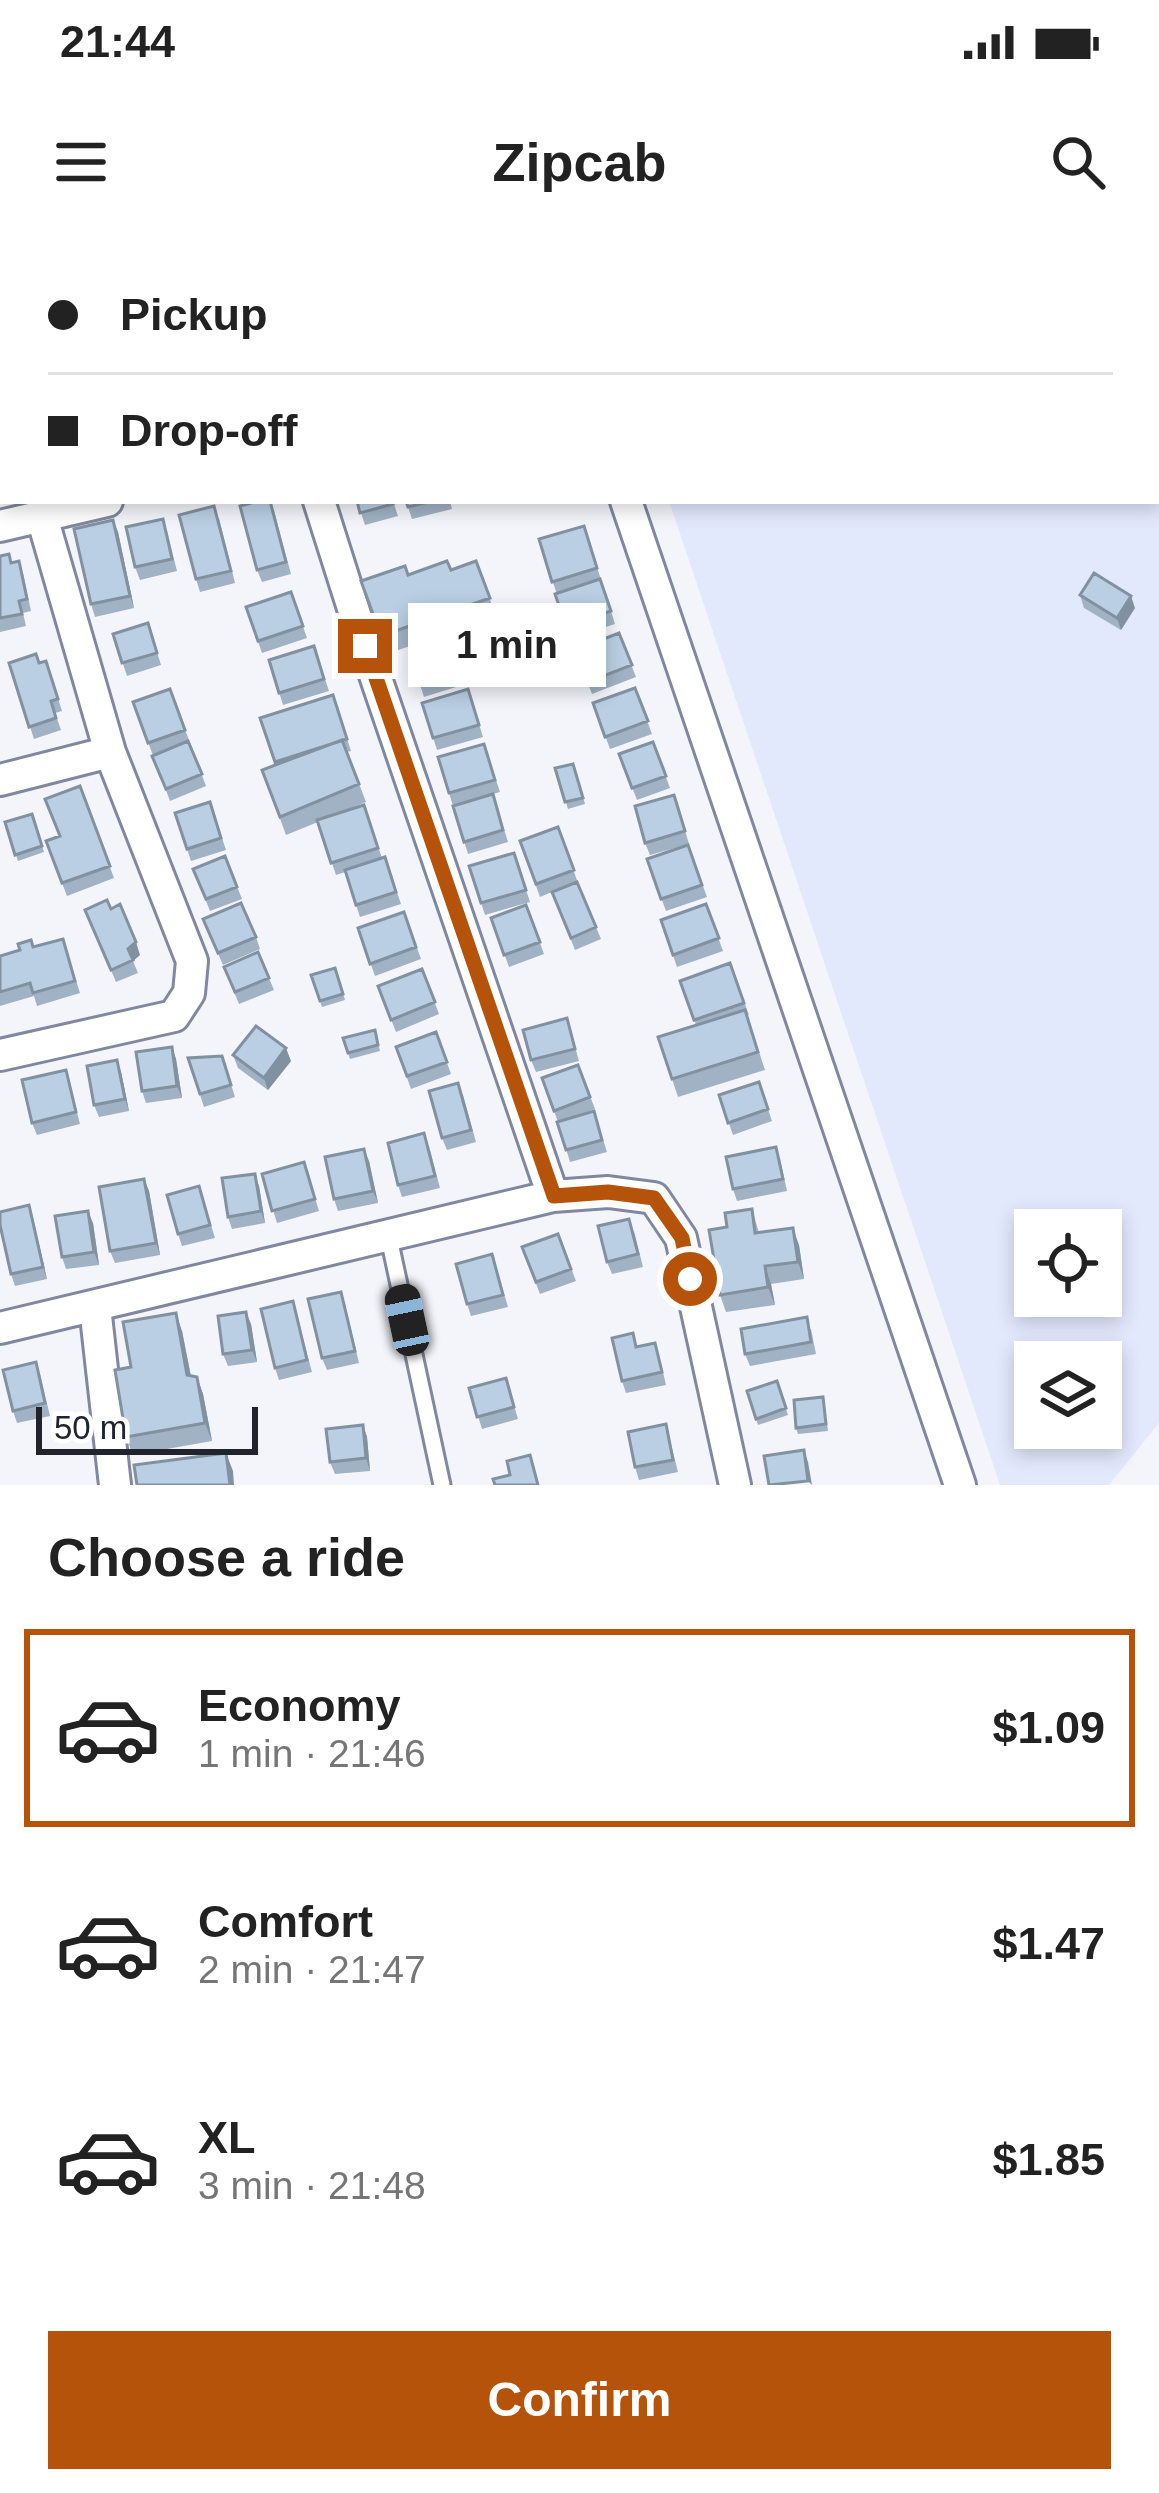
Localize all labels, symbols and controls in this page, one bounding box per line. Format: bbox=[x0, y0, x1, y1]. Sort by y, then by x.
text: 21:44 bbox=[60, 16, 175, 67]
icon: menu bbox=[48, 129, 114, 195]
icon: search bbox=[1045, 129, 1111, 195]
text: Zipcab bbox=[492, 132, 667, 192]
text: Pickup bbox=[120, 289, 268, 340]
text: Drop-off bbox=[120, 405, 297, 456]
callout: 1 min bbox=[407, 604, 605, 688]
route end bbox=[338, 619, 392, 673]
text: 1 min bbox=[456, 623, 558, 666]
map controls bbox=[1014, 1209, 1122, 1449]
button: locate bbox=[1014, 1209, 1122, 1317]
route start bbox=[663, 1252, 717, 1306]
car bbox=[382, 1281, 432, 1359]
button: layers bbox=[1014, 1341, 1122, 1449]
scale bar bbox=[36, 1401, 258, 1454]
text: 50 m bbox=[54, 1409, 127, 1446]
text: Choose a ride bbox=[48, 1527, 405, 1587]
icon: car bbox=[54, 1674, 162, 1782]
text: Economy bbox=[198, 1680, 401, 1731]
text: $1.09 bbox=[992, 1702, 1105, 1753]
text: 1 min · 21:46 bbox=[198, 1732, 426, 1775]
icon: car bbox=[54, 1890, 162, 1998]
text: Comfort bbox=[198, 1896, 373, 1947]
text: $1.47 bbox=[992, 1918, 1105, 1969]
text: 2 min · 21:47 bbox=[198, 1948, 426, 1991]
icon: car bbox=[54, 2106, 162, 2214]
text: XL bbox=[198, 2112, 256, 2163]
text: $1.85 bbox=[992, 2134, 1105, 2185]
text: 3 min · 21:48 bbox=[198, 2164, 426, 2207]
button: Confirm bbox=[48, 2331, 1111, 2469]

